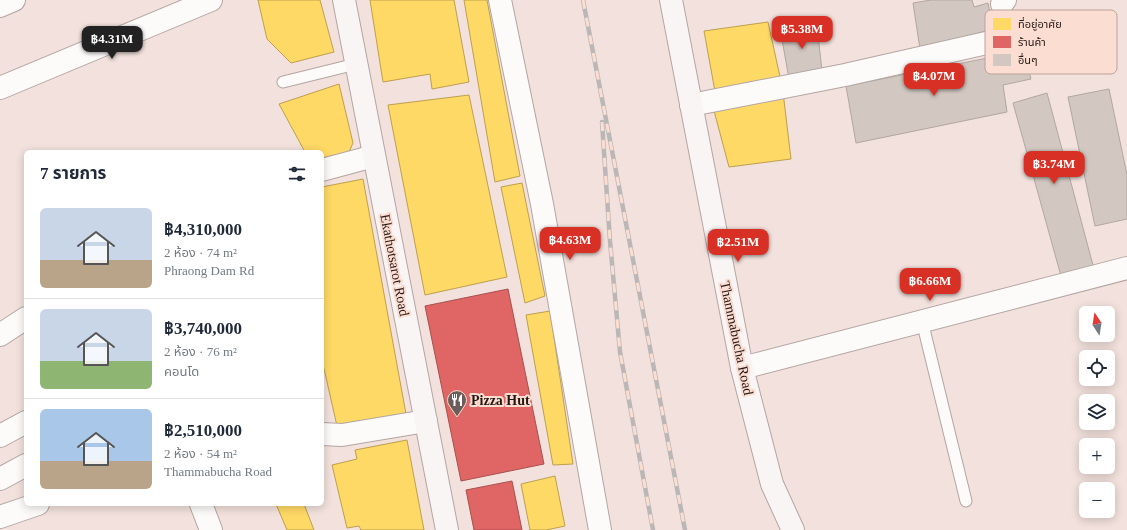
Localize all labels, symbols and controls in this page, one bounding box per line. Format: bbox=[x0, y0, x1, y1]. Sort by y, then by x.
legend bbox=[985, 10, 1117, 74]
pin: ฿5.38M bbox=[769, 16, 835, 50]
text: ที่อยู่อาศัย bbox=[1018, 16, 1062, 31]
text: ฿5.38M bbox=[781, 21, 823, 36]
pin: ฿4.31M bbox=[79, 26, 145, 60]
text: ฿4.31M bbox=[91, 31, 133, 46]
text: ร้านค้า bbox=[1018, 36, 1046, 48]
text: อื่นๆ bbox=[1018, 52, 1038, 66]
pin: ฿4.07M bbox=[901, 63, 967, 97]
text: ฿4.07M bbox=[913, 68, 955, 83]
pin: ฿3.74M bbox=[1021, 151, 1087, 185]
text: ฿3.74M bbox=[1033, 156, 1075, 171]
icon: filters bbox=[286, 163, 308, 185]
text: 7 รายการ bbox=[40, 164, 106, 183]
street label: Ekathotsarot Road bbox=[377, 213, 412, 317]
text: ฿4,310,000 bbox=[164, 220, 242, 239]
icon: home bbox=[72, 224, 120, 272]
pin: ฿4.63M bbox=[537, 227, 603, 261]
pin: ฿2.51M bbox=[705, 229, 771, 263]
text: ฿4.63M bbox=[549, 232, 591, 247]
text: ฿2.51M bbox=[717, 234, 759, 249]
text: 2 ห้อง · 74 m² bbox=[164, 245, 237, 260]
text: Phraong Dam Rd bbox=[164, 263, 254, 278]
pin: ฿6.66M bbox=[897, 268, 963, 302]
text: ฿6.66M bbox=[909, 273, 951, 288]
street label: Thammabucha Road bbox=[717, 280, 756, 397]
north arrow bbox=[1079, 306, 1115, 342]
map controls bbox=[1079, 306, 1115, 518]
text: ฿3,740,000 bbox=[164, 319, 242, 338]
icon: home bbox=[72, 325, 120, 373]
text: 2 ห้อง · 76 m² bbox=[164, 344, 237, 359]
button: locate bbox=[1079, 350, 1115, 386]
text: คอนโด bbox=[164, 364, 199, 379]
restaurant icon: Pizza Hut bbox=[446, 389, 468, 417]
place label: Pizza Hut bbox=[471, 393, 530, 408]
button: layers bbox=[1079, 394, 1115, 430]
text: ฿2,510,000 bbox=[164, 421, 242, 440]
icon: home bbox=[72, 425, 120, 473]
button: + bbox=[1079, 438, 1115, 474]
text: 2 ห้อง · 54 m² bbox=[164, 446, 237, 461]
text: Thammabucha Road bbox=[164, 464, 272, 479]
button: − bbox=[1079, 482, 1115, 518]

